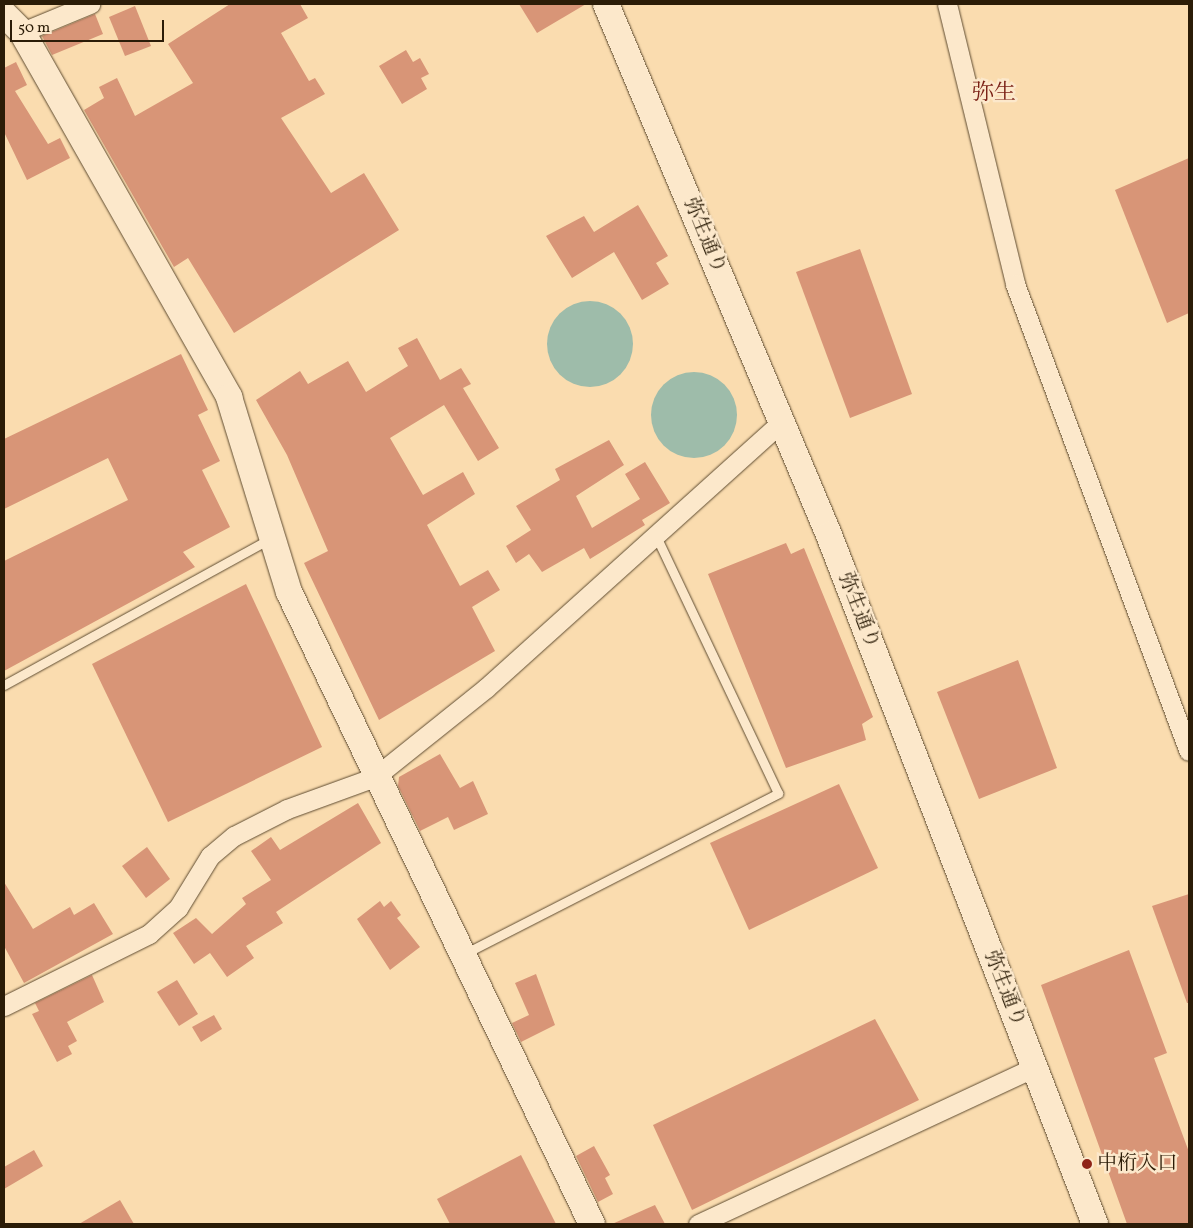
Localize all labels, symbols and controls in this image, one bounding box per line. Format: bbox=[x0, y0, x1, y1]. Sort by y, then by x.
scale bar bbox=[12, 10, 166, 42]
text: 50 m bbox=[18, 18, 50, 39]
district label: 弥生 bbox=[972, 81, 1016, 107]
street label: 弥生通り bbox=[678, 194, 730, 278]
street label: 弥生通り bbox=[832, 569, 884, 653]
street label: 弥生通り bbox=[978, 947, 1030, 1031]
place label: 中桁入口 bbox=[1097, 1152, 1177, 1176]
marker: 中桁入口 bbox=[1081, 1158, 1093, 1170]

